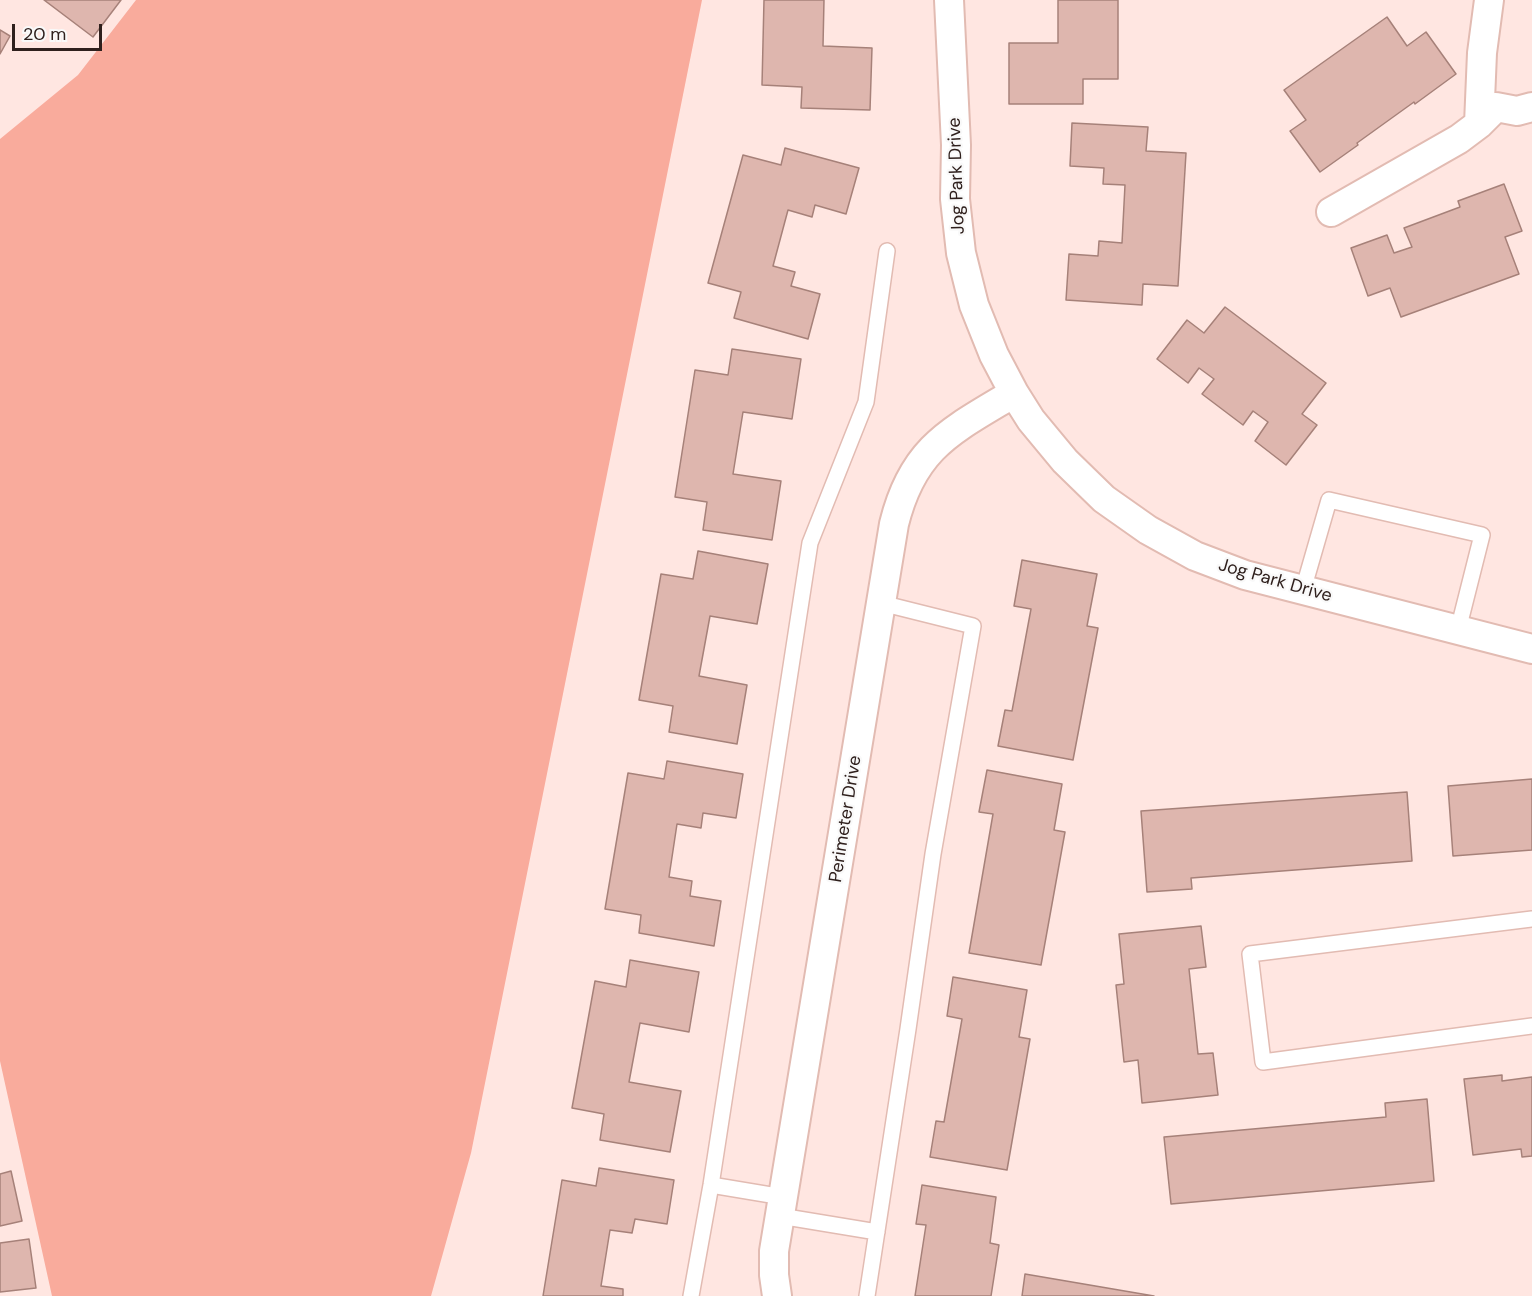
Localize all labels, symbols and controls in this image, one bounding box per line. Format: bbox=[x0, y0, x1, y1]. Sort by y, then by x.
scale bar bbox=[15, 12, 105, 50]
text: 20 m bbox=[23, 22, 66, 46]
street label: Jog Park Drive bbox=[944, 117, 970, 235]
street label: Jog Park Drive bbox=[1216, 554, 1334, 608]
street label: Perimeter Drive bbox=[825, 754, 867, 884]

